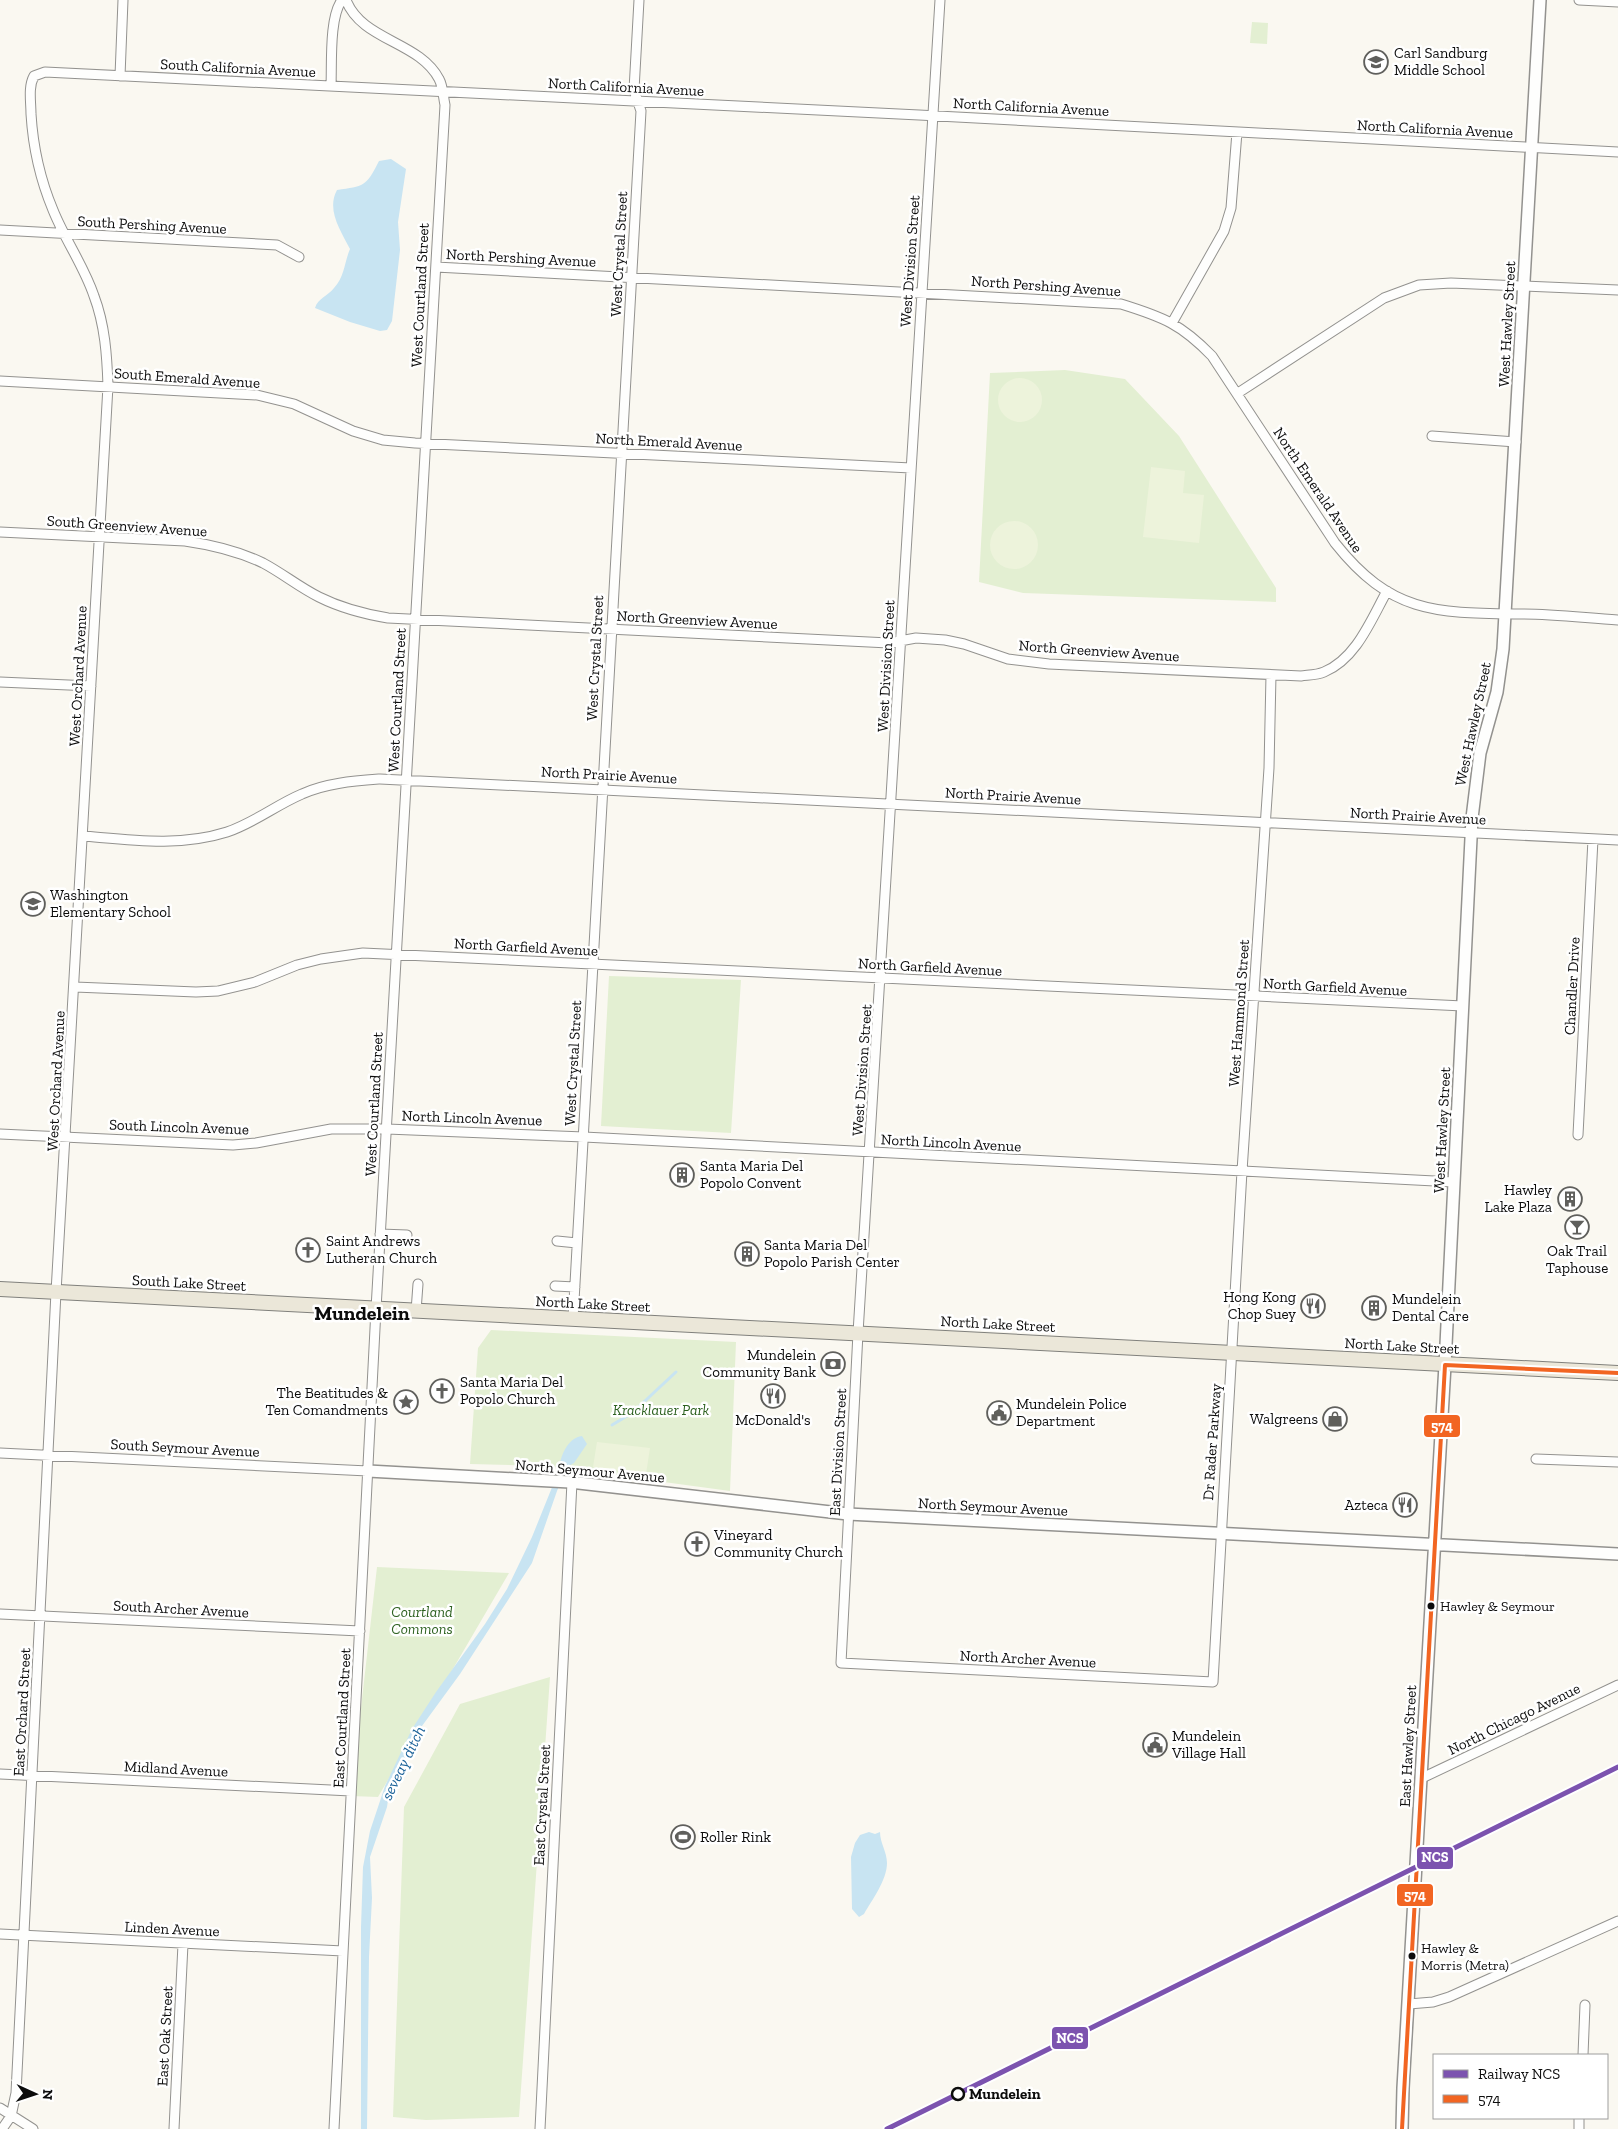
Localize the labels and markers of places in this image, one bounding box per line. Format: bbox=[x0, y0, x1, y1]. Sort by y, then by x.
place label: Carl Sandburg Middle School bbox=[1394, 44, 1488, 79]
school or university icon: Carl Sandburg Middle School bbox=[1363, 49, 1389, 75]
place label: Washington Elementary School bbox=[50, 886, 171, 921]
school or university icon: Washington Elementary School bbox=[20, 891, 46, 917]
place label: Santa Maria Del Popolo Convent bbox=[700, 1157, 803, 1192]
building icon: Santa Maria Del Popolo Convent bbox=[669, 1162, 695, 1188]
place label: Hawley Lake Plaza bbox=[1485, 1181, 1552, 1216]
building icon: Hawley Lake Plaza bbox=[1557, 1186, 1583, 1212]
bar icon: Oak Trail Taphouse bbox=[1564, 1214, 1590, 1240]
place label: Saint Andrews Lutheran Church bbox=[326, 1232, 438, 1267]
place label: Santa Maria Del Popolo Parish Center bbox=[764, 1236, 900, 1271]
church icon: Saint Andrews Lutheran Church bbox=[295, 1237, 321, 1263]
building icon: Santa Maria Del Popolo Parish Center bbox=[734, 1241, 760, 1267]
place label: Oak Trail Taphouse bbox=[1546, 1242, 1608, 1277]
place label: Hong Kong Chop Suey bbox=[1223, 1288, 1296, 1323]
place label: Mundelein Dental Care bbox=[1392, 1290, 1469, 1325]
restaurant icon: Hong Kong Chop Suey bbox=[1300, 1293, 1326, 1319]
building icon: Mundelein Dental Care bbox=[1361, 1295, 1387, 1321]
place label: Mundelein Community Bank bbox=[703, 1346, 816, 1381]
bank icon: Mundelein Community Bank bbox=[820, 1351, 846, 1377]
place label: Santa Maria Del Popolo Church bbox=[460, 1373, 563, 1408]
church icon: Santa Maria Del Popolo Church bbox=[429, 1378, 455, 1404]
restaurant icon: McDonald's bbox=[760, 1383, 786, 1409]
place label: The Beatitudes & Ten Comandments bbox=[265, 1384, 388, 1419]
place icon: The Beatitudes & Ten Comandments bbox=[393, 1389, 419, 1415]
place label: Mundelein Police Department bbox=[1016, 1395, 1127, 1430]
public building icon: Mundelein Police Department bbox=[986, 1400, 1012, 1426]
shop icon: Walgreens bbox=[1322, 1406, 1348, 1432]
place label: Walgreens bbox=[1250, 1410, 1318, 1428]
place label: McDonald's bbox=[735, 1411, 811, 1429]
restaurant icon: Azteca bbox=[1392, 1492, 1418, 1518]
place label: Azteca bbox=[1345, 1496, 1388, 1514]
place label: Vineyard Community Church bbox=[713, 1526, 843, 1561]
church icon: Vineyard Community Church bbox=[684, 1531, 710, 1557]
place label: Hawley & Seymour bbox=[1440, 1598, 1555, 1615]
marker: Hawley & Seymour bbox=[1426, 1601, 1436, 1611]
place label: Mundelein Village Hall bbox=[1171, 1727, 1246, 1762]
public building icon: Mundelein Village Hall bbox=[1142, 1732, 1168, 1758]
sports icon: Roller Rink bbox=[670, 1824, 696, 1850]
place label: Roller Rink bbox=[700, 1828, 771, 1846]
place label: Hawley & Morris (Metra) bbox=[1421, 1940, 1509, 1974]
marker: Hawley & Morris (Metra) bbox=[1407, 1951, 1417, 1961]
place label: Mundelein bbox=[969, 2085, 1041, 2103]
marker: Mundelein bbox=[951, 2087, 965, 2101]

